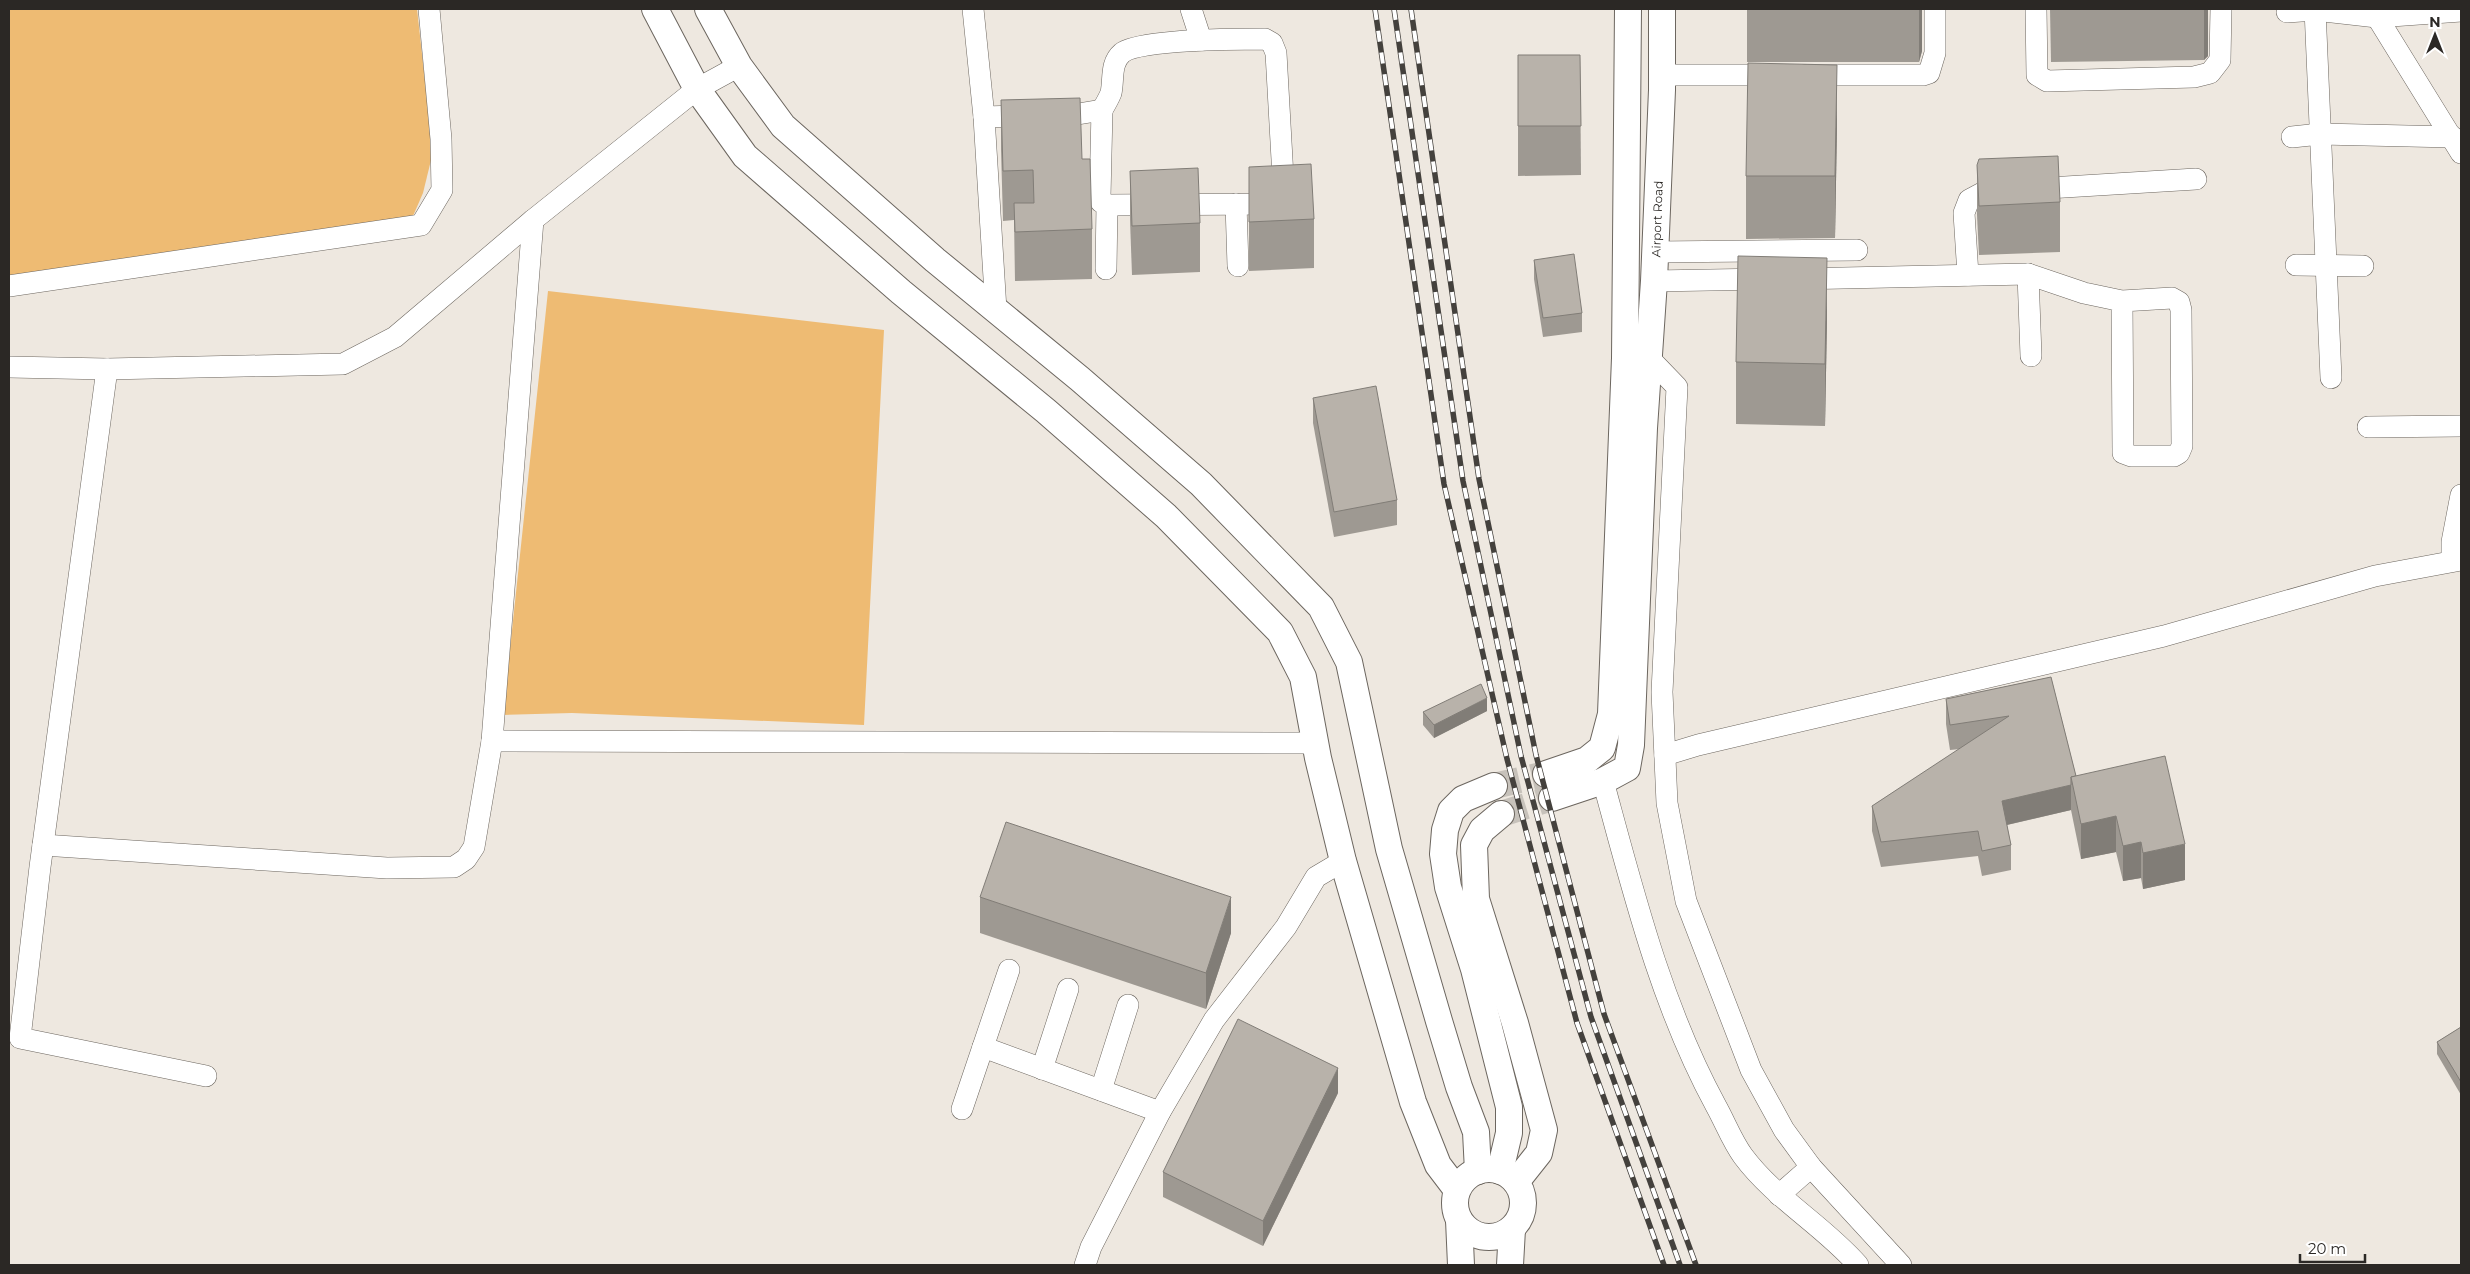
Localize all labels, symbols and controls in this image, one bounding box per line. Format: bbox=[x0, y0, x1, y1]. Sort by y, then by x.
north arrow bbox=[2410, 10, 2460, 60]
text: N bbox=[2429, 13, 2441, 31]
street label: Airport Road bbox=[1648, 180, 1666, 258]
scale bar bbox=[2300, 1232, 2365, 1264]
text: 20 m bbox=[2308, 1239, 2346, 1258]

